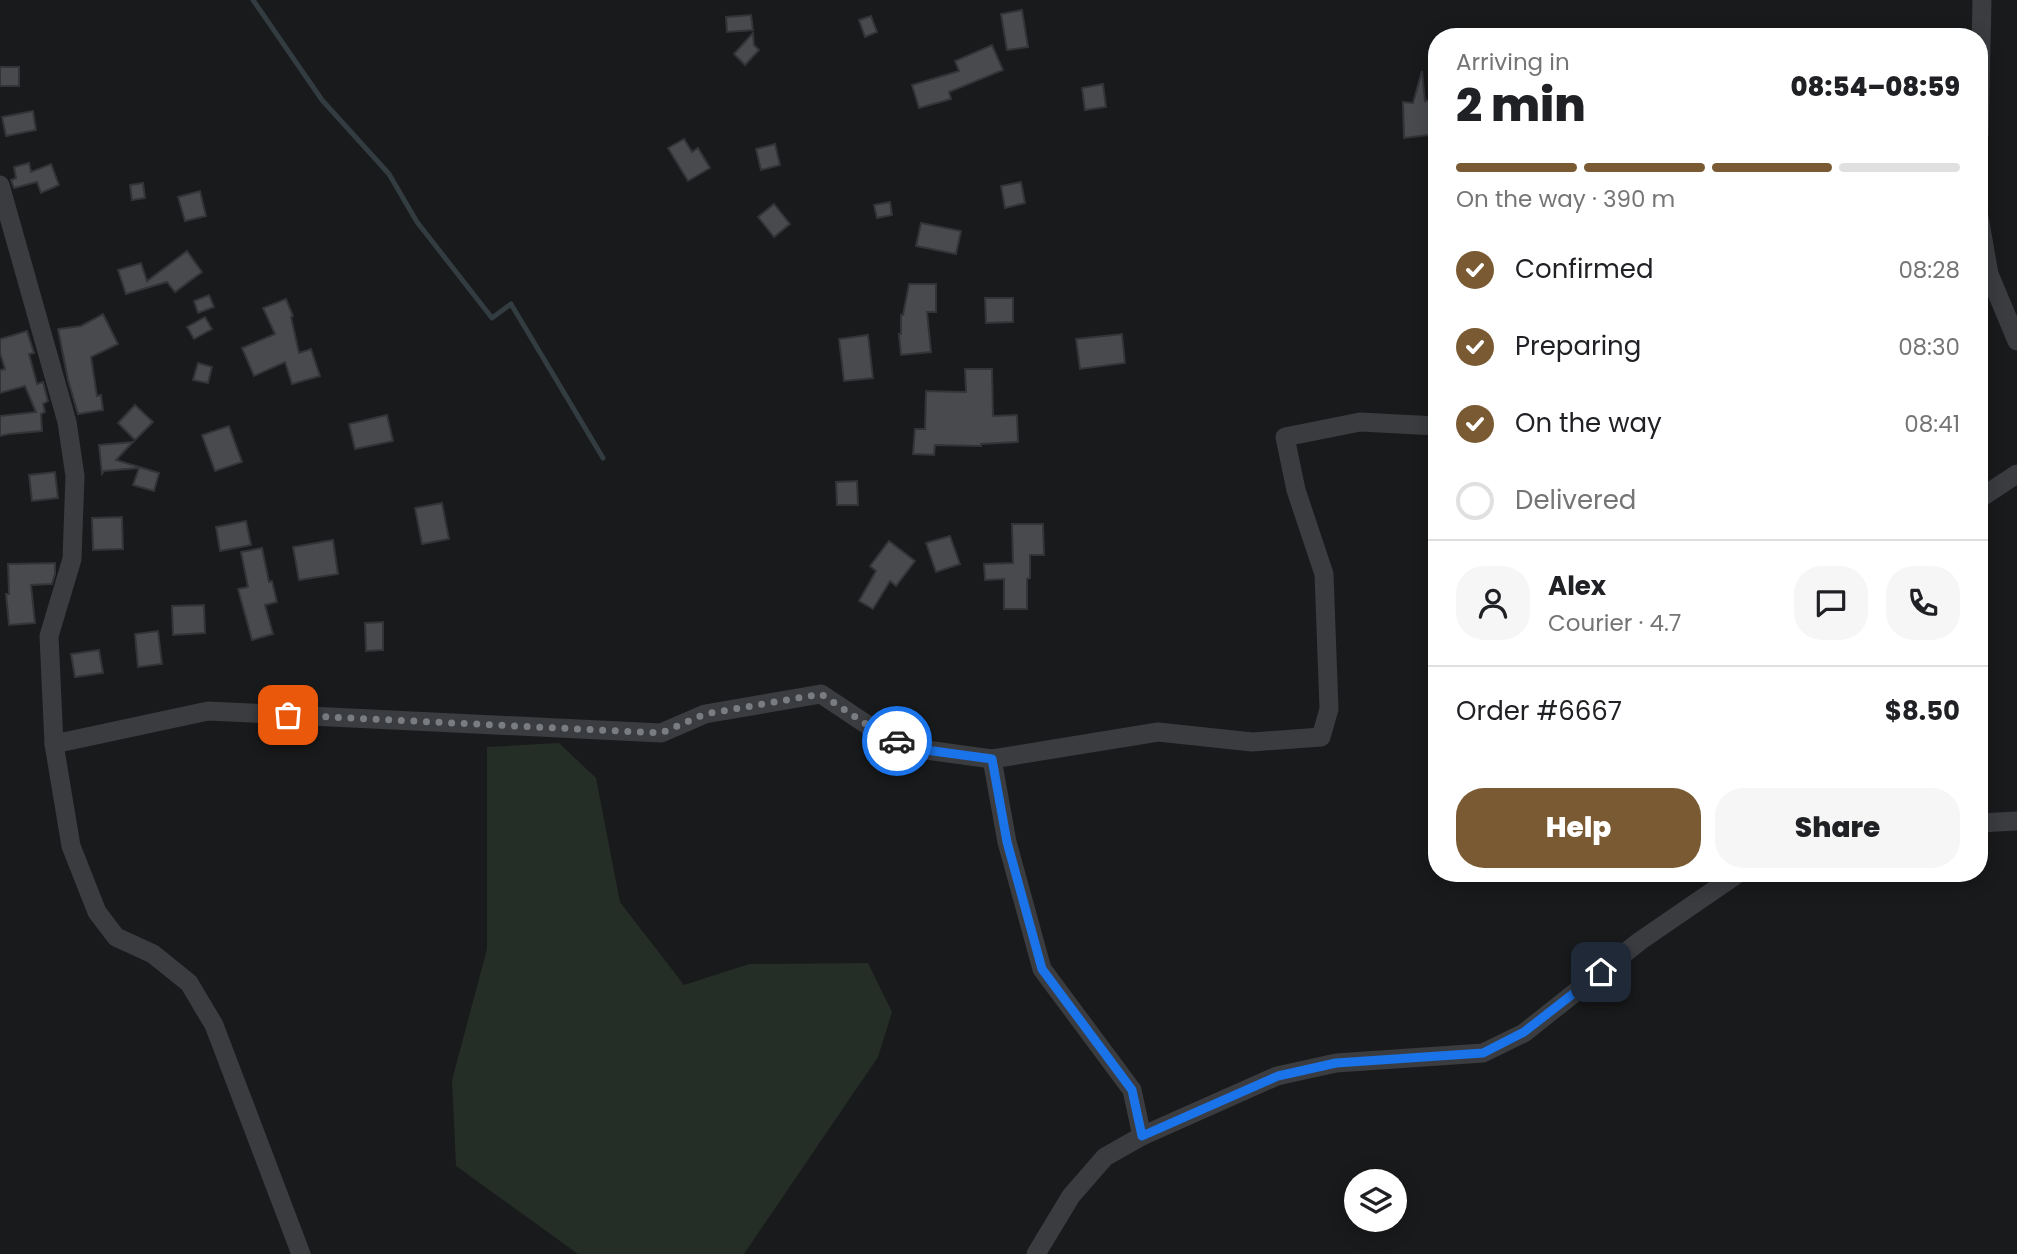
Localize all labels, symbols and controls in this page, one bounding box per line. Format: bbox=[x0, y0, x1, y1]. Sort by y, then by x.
text: Arriving in bbox=[1456, 46, 1570, 78]
text: 08:54–08:59 bbox=[1790, 69, 1960, 105]
text: 2 min bbox=[1456, 73, 1586, 137]
text: On the way · 390 m bbox=[1456, 183, 1675, 215]
icon: check bbox=[1456, 251, 1494, 289]
text: Confirmed bbox=[1515, 251, 1653, 287]
text: 08:28 bbox=[1898, 254, 1960, 286]
icon: check bbox=[1456, 328, 1494, 366]
text: Preparing bbox=[1515, 328, 1641, 364]
text: 08:30 bbox=[1898, 331, 1960, 363]
icon: check bbox=[1456, 405, 1494, 443]
text: On the way bbox=[1515, 405, 1662, 441]
text: 08:41 bbox=[1904, 408, 1960, 440]
text: Delivered bbox=[1515, 482, 1636, 518]
button: person bbox=[1456, 566, 1530, 640]
button: chat bbox=[1794, 566, 1868, 640]
button: phone bbox=[1886, 566, 1960, 640]
text: Alex bbox=[1548, 568, 1606, 604]
text: Courier · 4.7 bbox=[1548, 607, 1681, 639]
pin bbox=[258, 685, 318, 745]
text: Order #6667 bbox=[1456, 693, 1622, 729]
text: $8.50 bbox=[1885, 693, 1960, 729]
icon: bag bbox=[269, 696, 307, 734]
courier bbox=[862, 706, 932, 776]
icon: car bbox=[878, 722, 916, 760]
button: Help bbox=[1456, 788, 1701, 868]
button: Share bbox=[1715, 788, 1960, 868]
pin bbox=[1571, 942, 1631, 1002]
icon: home bbox=[1582, 953, 1620, 991]
map controls bbox=[1344, 1169, 1407, 1232]
button: layers bbox=[1344, 1169, 1407, 1232]

